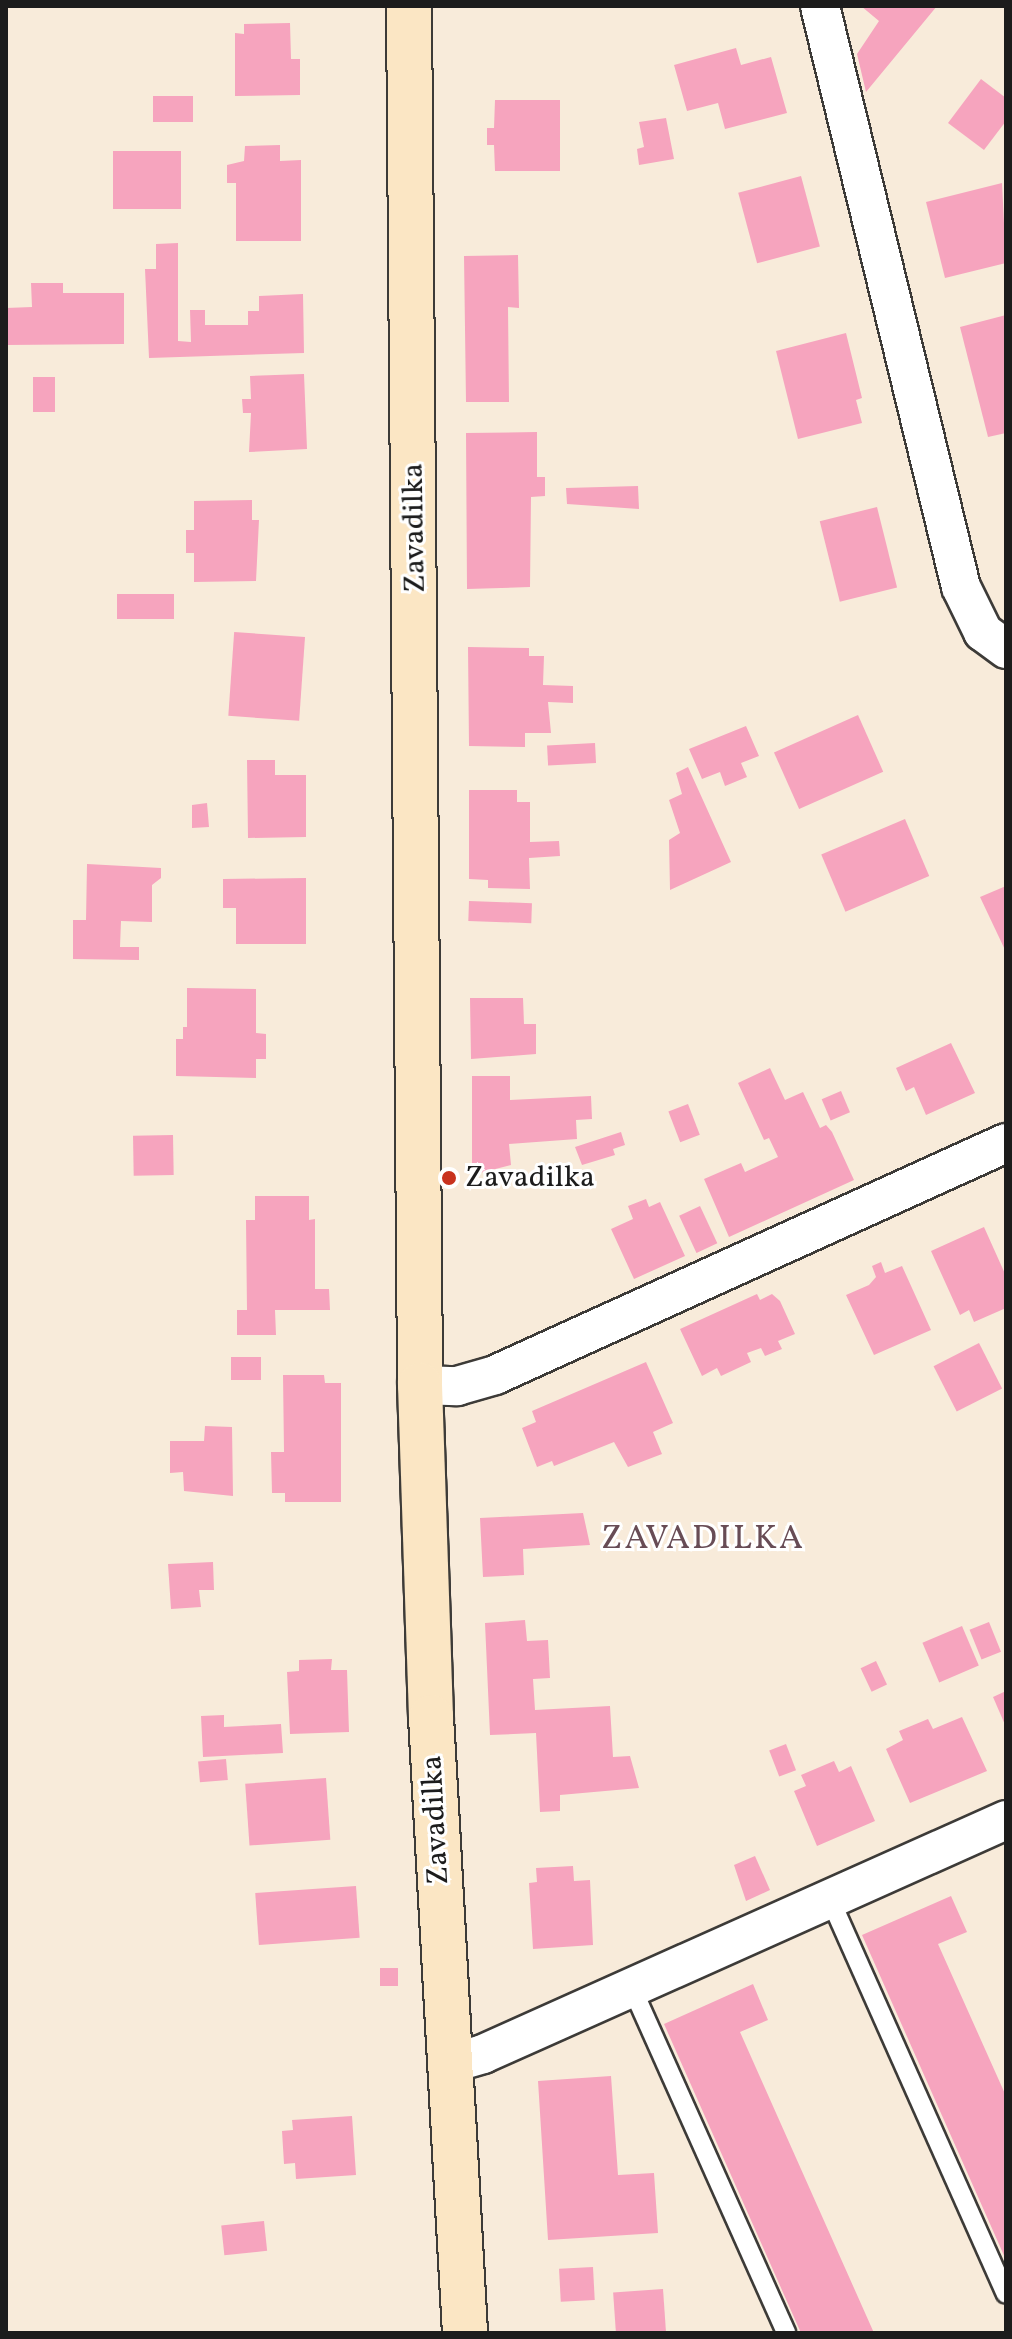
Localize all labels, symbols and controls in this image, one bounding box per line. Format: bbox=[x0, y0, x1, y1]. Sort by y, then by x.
street label: Zavadilka bbox=[396, 463, 434, 593]
place label: Zavadilka bbox=[465, 1160, 595, 1196]
marker: Zavadilka bbox=[440, 1169, 458, 1187]
district label: ZAVADILKA bbox=[601, 1520, 805, 1560]
street label: Zavadilka bbox=[415, 1754, 457, 1886]

